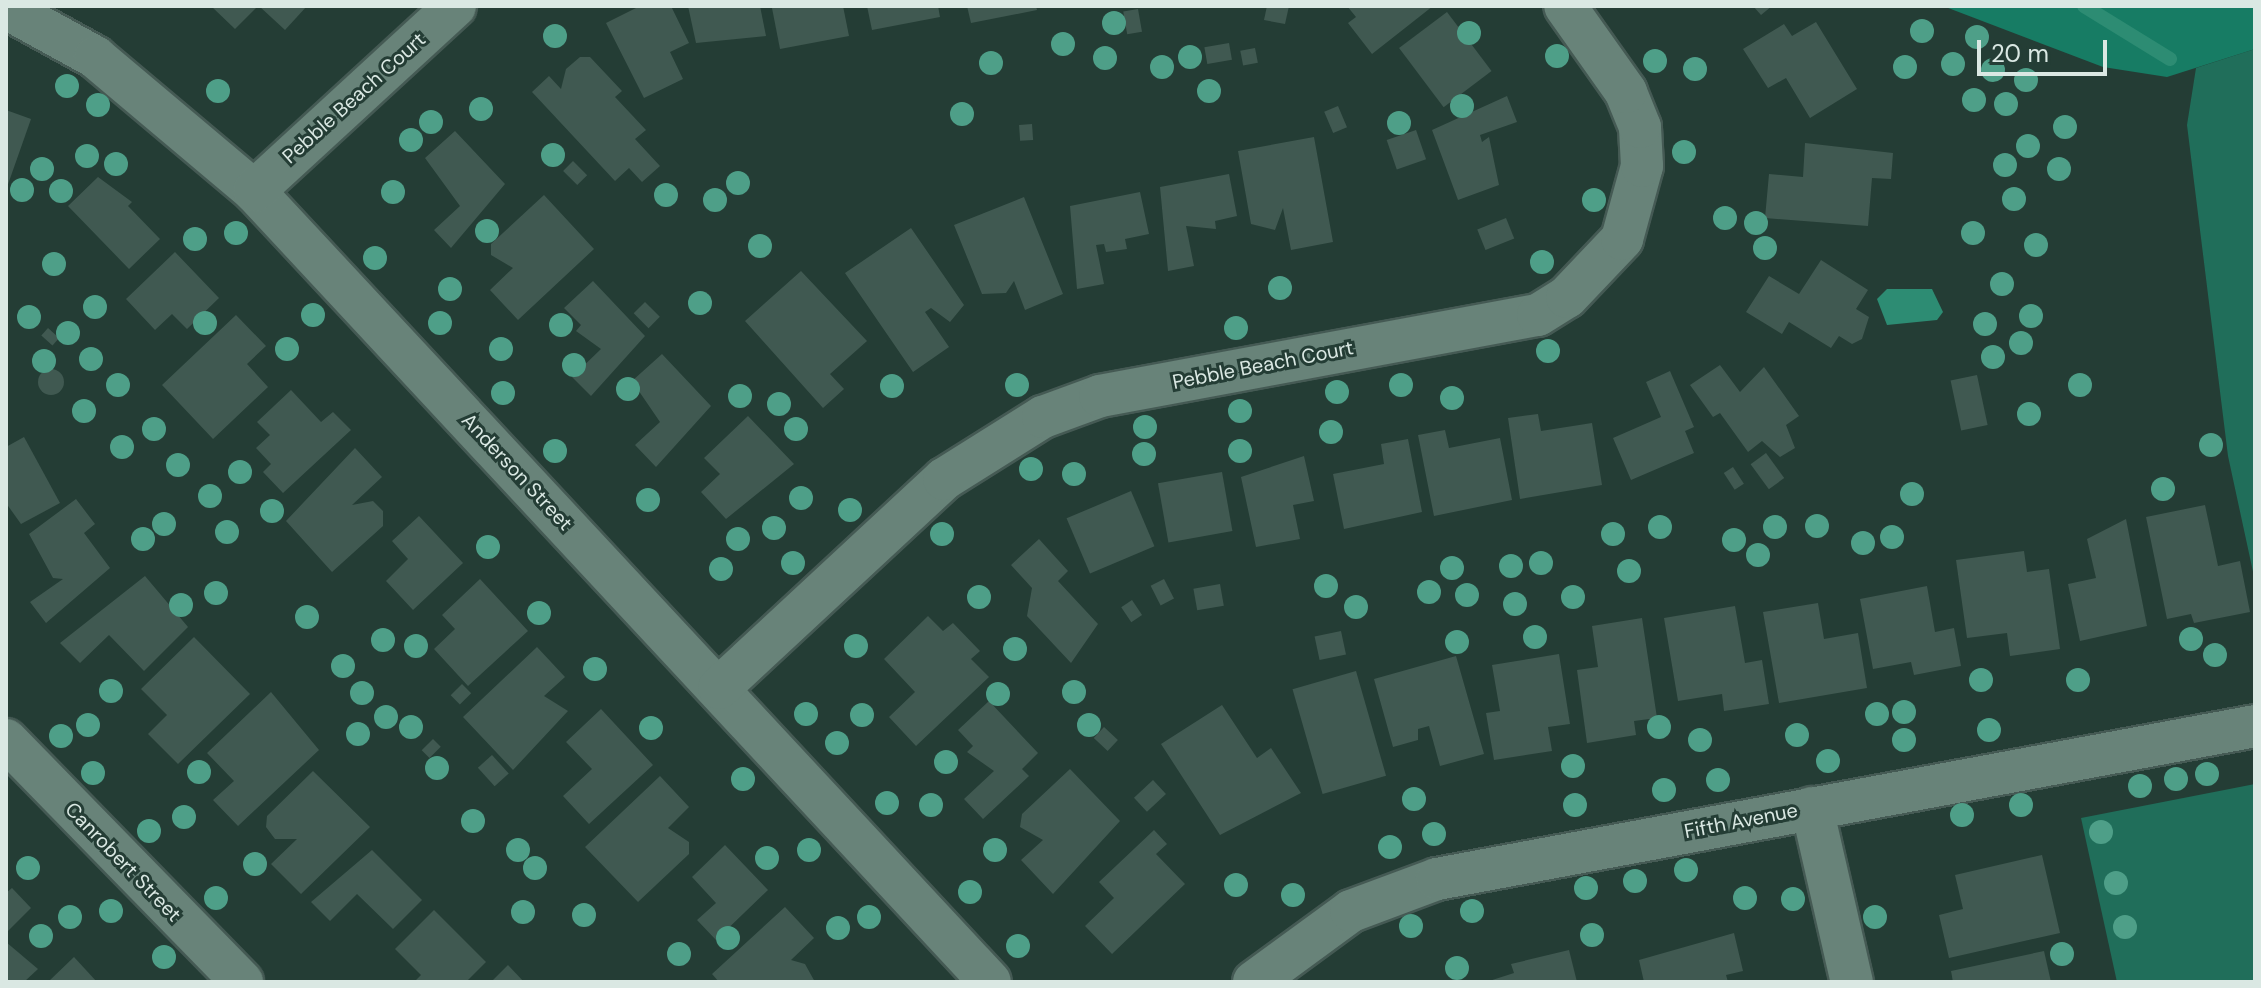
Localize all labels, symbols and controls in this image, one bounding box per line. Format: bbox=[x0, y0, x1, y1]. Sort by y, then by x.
scale bar bbox=[1981, 24, 2111, 74]
street label: Pebble Beach Court bbox=[278, 28, 430, 168]
text: 20 m bbox=[1991, 38, 2049, 69]
street label: Pebble Beach Court bbox=[1170, 336, 1356, 394]
street label: Anderson Street bbox=[457, 408, 577, 536]
street label: Canrobert Street bbox=[60, 797, 186, 927]
street label: Fifth Avenue bbox=[1682, 798, 1800, 844]

